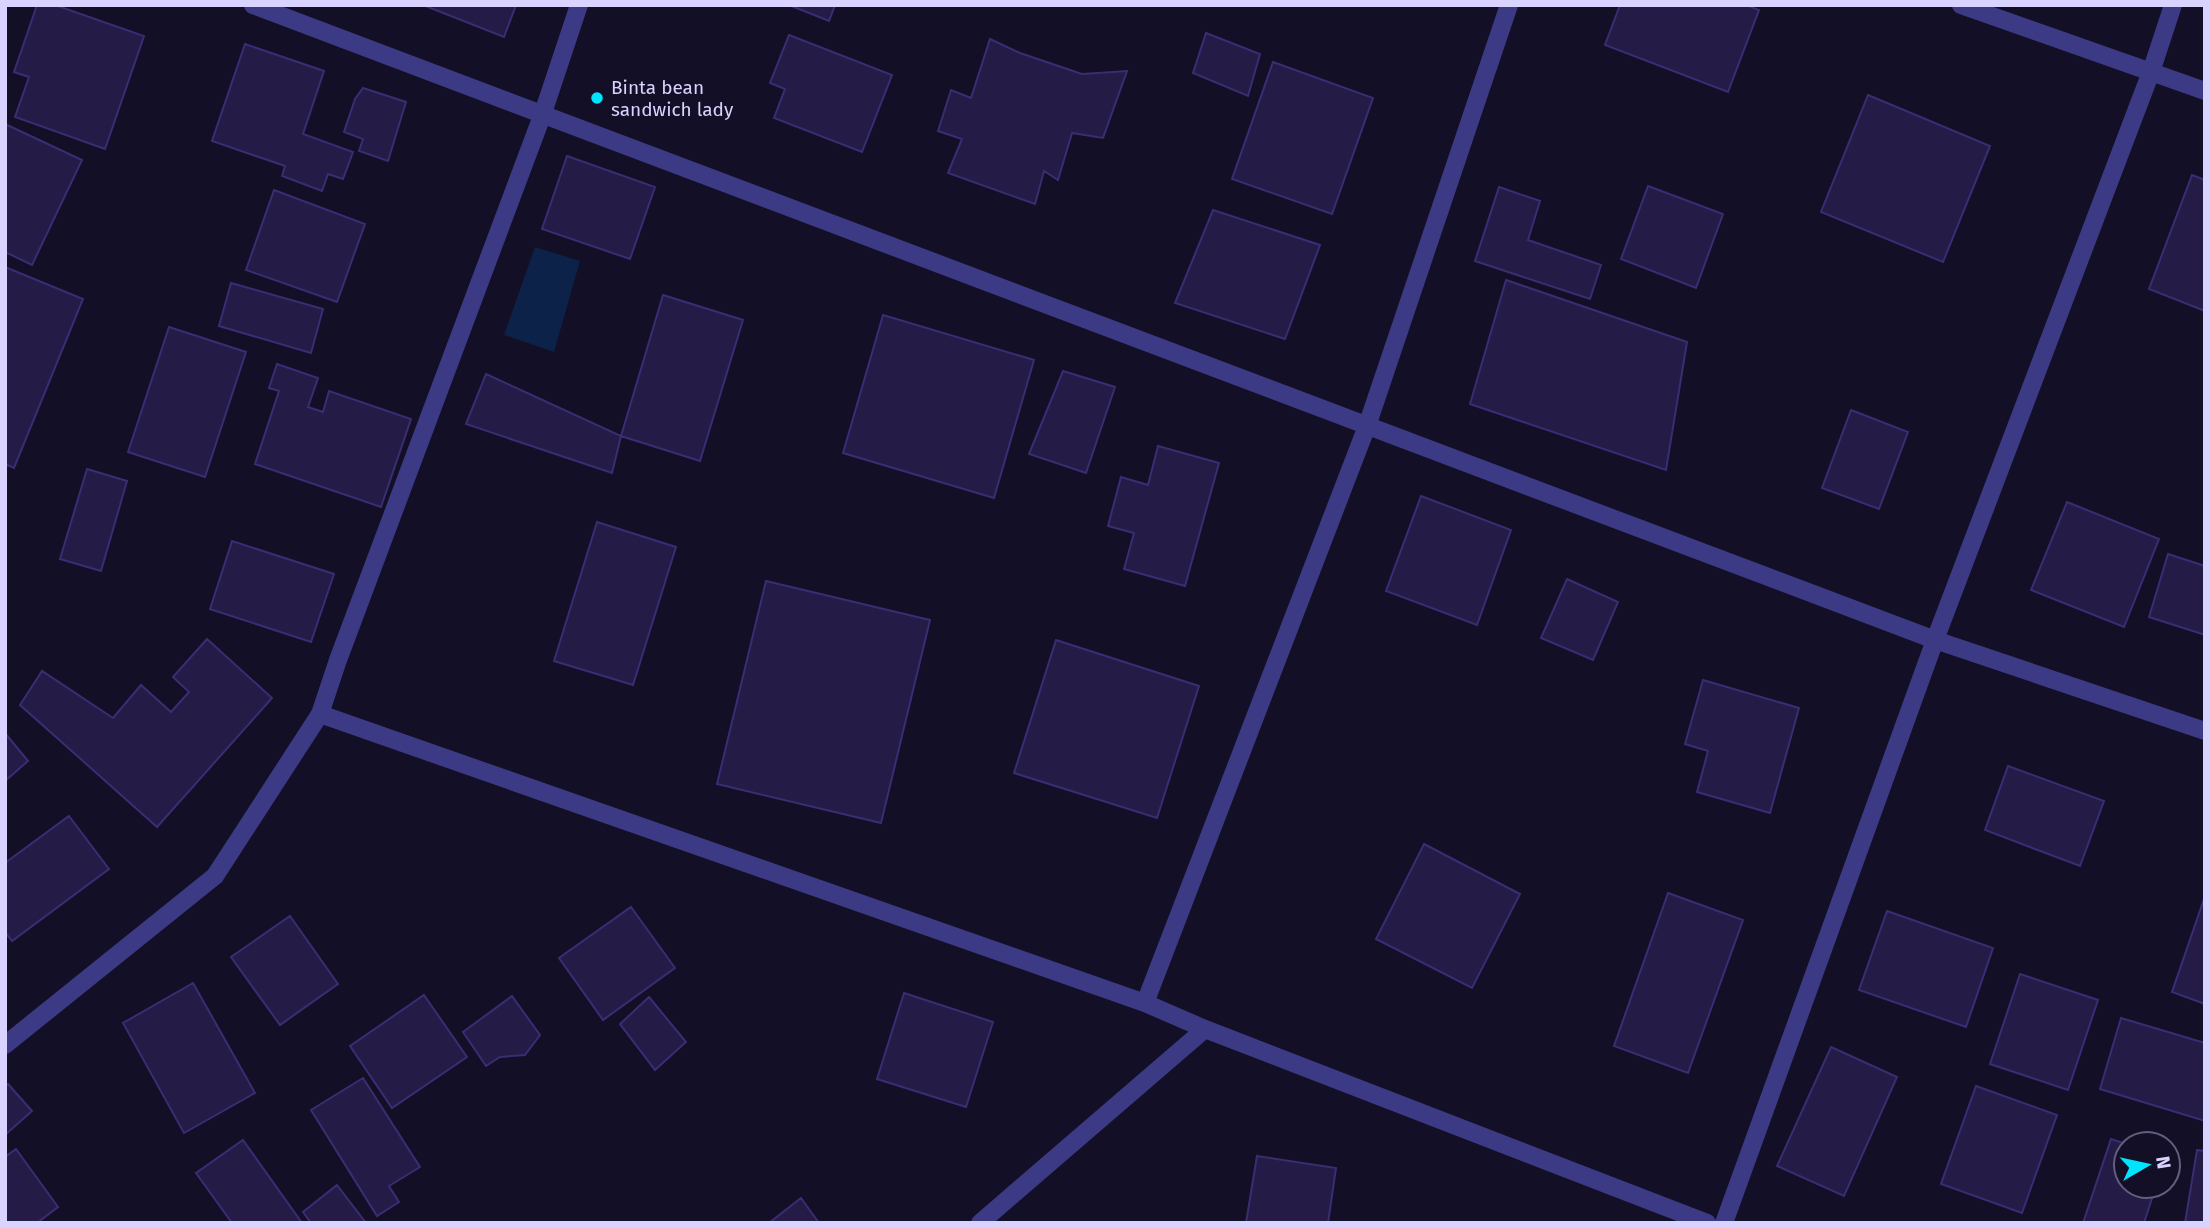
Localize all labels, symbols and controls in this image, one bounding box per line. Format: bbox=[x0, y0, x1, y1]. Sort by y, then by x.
place label: Binta bean sandwich lady bbox=[611, 76, 734, 121]
marker: Binta bean sandwich lady bbox=[589, 90, 605, 106]
north arrow bbox=[2112, 1130, 2182, 1200]
text: N bbox=[2151, 1154, 2176, 1170]

